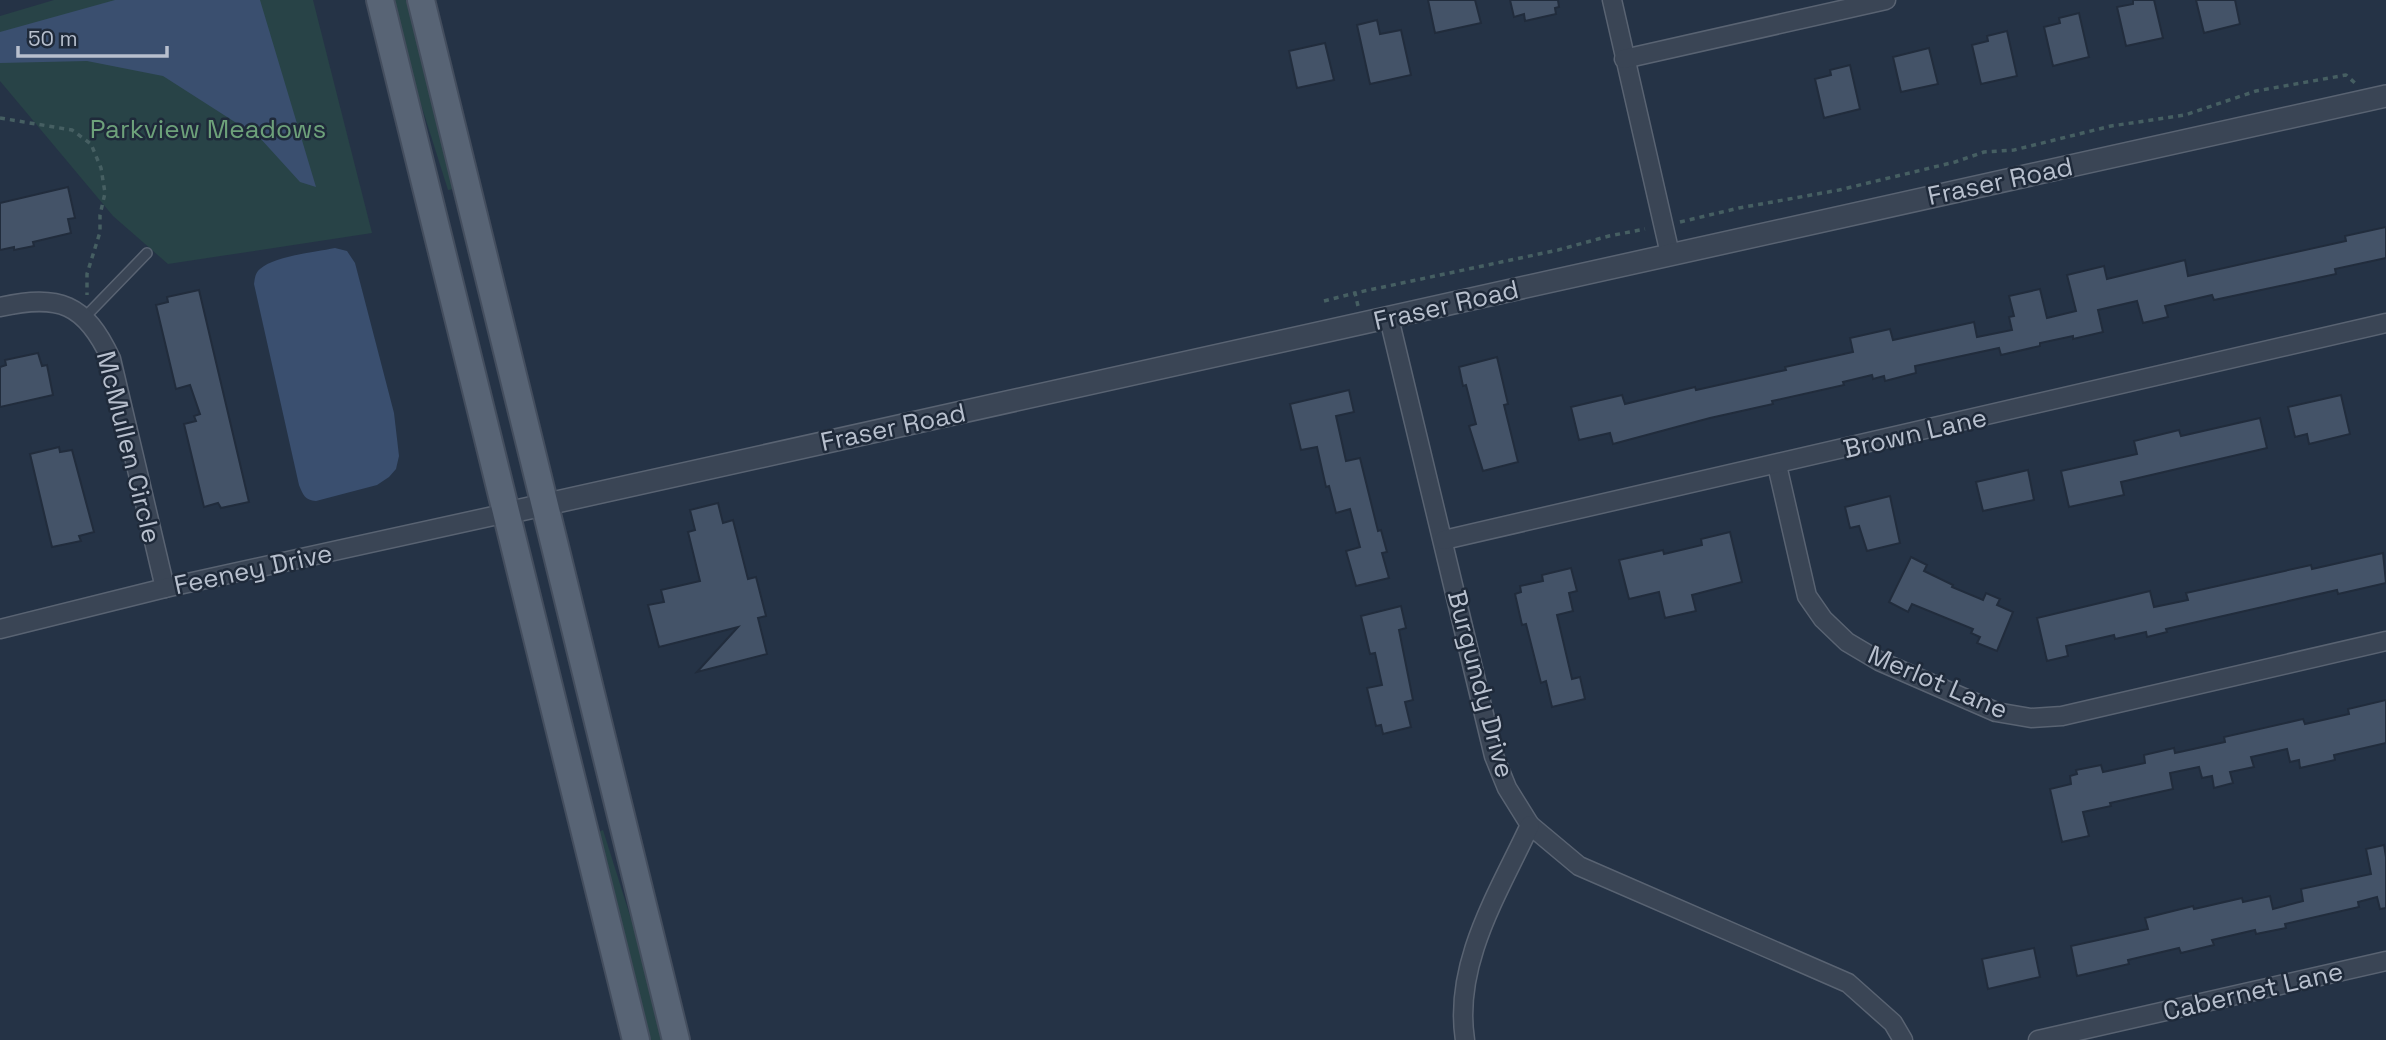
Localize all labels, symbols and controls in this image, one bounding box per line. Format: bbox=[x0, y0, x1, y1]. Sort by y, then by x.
scale bar bbox=[18, 14, 166, 58]
text: 50 m bbox=[28, 25, 78, 52]
park label: Parkview Meadows bbox=[90, 112, 326, 146]
street label: Fraser Road bbox=[1924, 149, 2076, 213]
street label: Fraser Road bbox=[1370, 272, 1522, 338]
street label: McMullen Circle bbox=[89, 347, 169, 547]
street label: Fraser Road bbox=[817, 395, 969, 459]
street label: Brown Lane bbox=[1840, 400, 1990, 466]
street label: Feeney Drive bbox=[171, 536, 335, 602]
street label: Burgundy Drive bbox=[1440, 587, 1522, 781]
street label: Merlot Lane bbox=[1863, 637, 2013, 727]
street label: Cabernet Lane bbox=[2160, 954, 2346, 1028]

